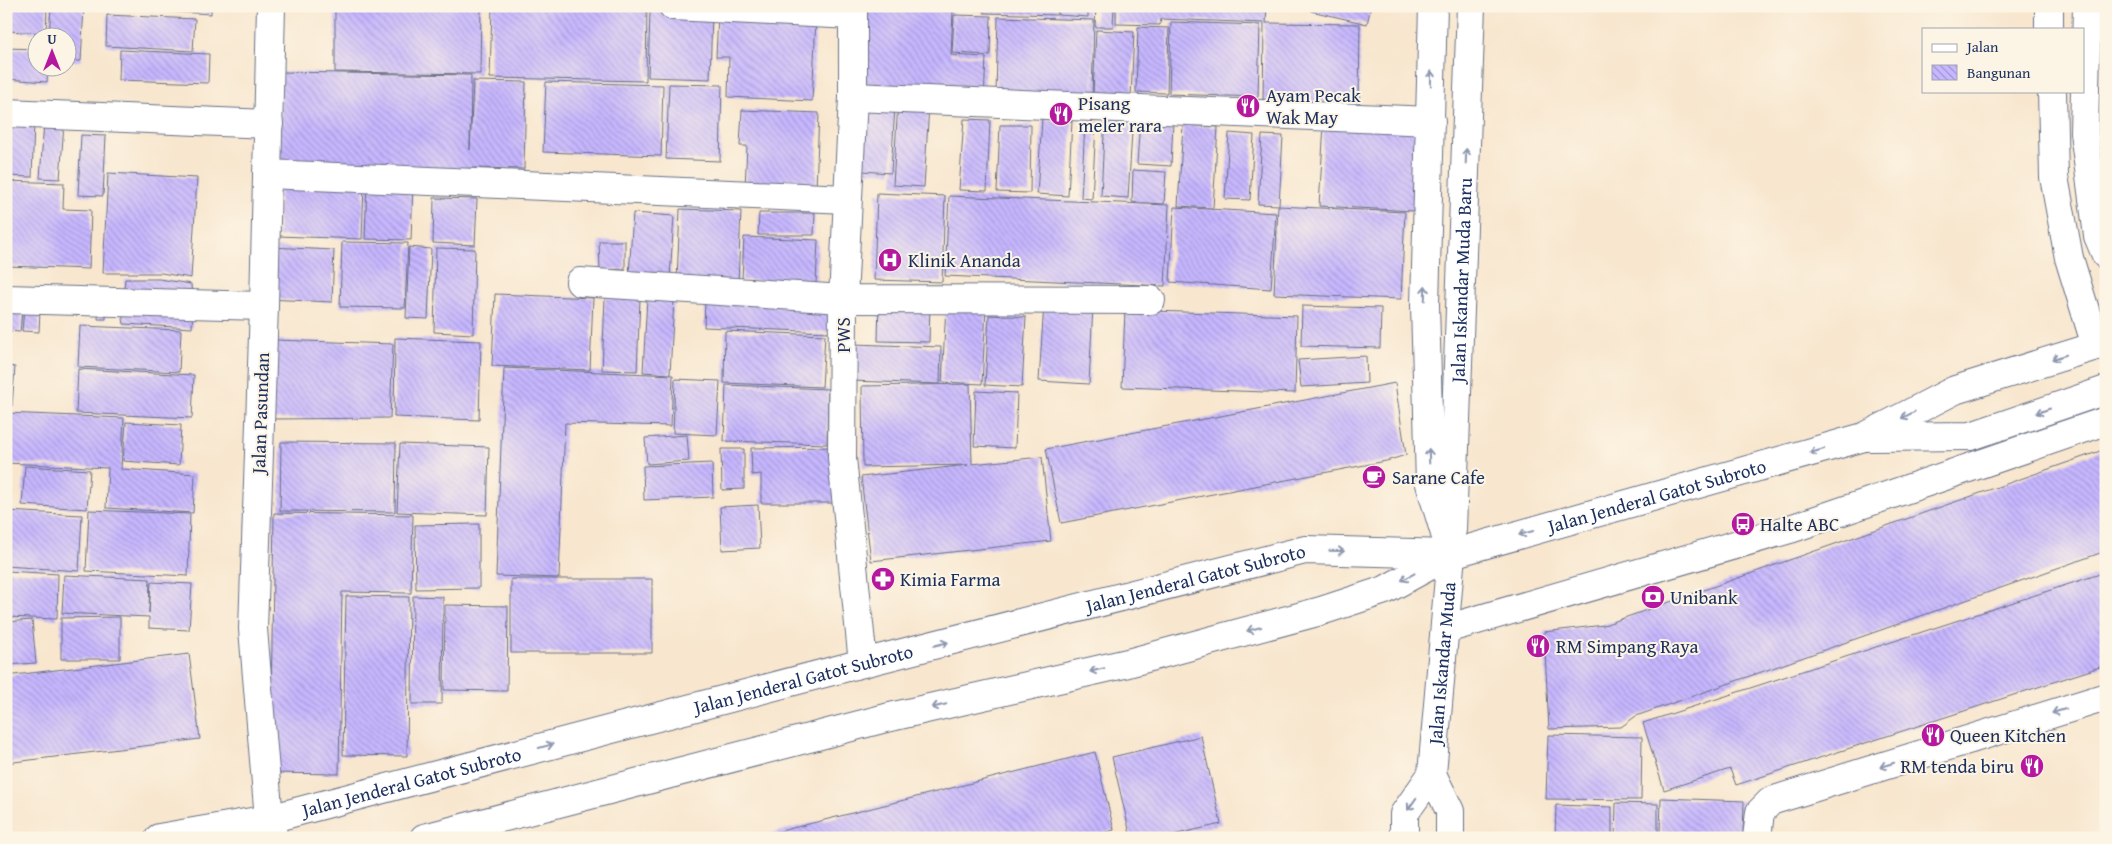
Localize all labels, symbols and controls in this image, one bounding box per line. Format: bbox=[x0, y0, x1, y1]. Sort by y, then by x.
north arrow bbox=[28, 28, 78, 78]
legend bbox=[1922, 28, 2084, 92]
text: U bbox=[47, 29, 57, 49]
text: Jalan bbox=[1965, 36, 1999, 57]
text: Bangunan bbox=[1967, 62, 2031, 83]
one-way arrow bbox=[1427, 71, 1436, 87]
place label: Ayam Pecak Wak May bbox=[1266, 81, 1361, 131]
place label: Pisang meler rara bbox=[1078, 89, 1162, 139]
restaurant icon: Ayam Pecak Wak May bbox=[1235, 93, 1261, 119]
restaurant icon: Pisang meler rara bbox=[1048, 101, 1074, 127]
one-way arrow bbox=[1461, 148, 1471, 164]
street label: Jalan Iskandar Muda Baru bbox=[1443, 176, 1479, 385]
place label: Klinik Ananda bbox=[908, 246, 1021, 274]
hospital icon: Klinik Ananda bbox=[877, 247, 903, 273]
one-way arrow bbox=[1421, 286, 1430, 302]
street label: PWS bbox=[829, 317, 857, 353]
street label: Jalan Pasundan bbox=[244, 351, 276, 476]
one-way arrow bbox=[2052, 353, 2068, 363]
one-way arrow bbox=[2036, 407, 2051, 416]
one-way arrow bbox=[1901, 411, 1916, 420]
one-way arrow bbox=[1809, 446, 1825, 456]
one-way arrow bbox=[1425, 448, 1434, 464]
street label: Jalan Jenderal Gatot Subroto bbox=[1543, 451, 1769, 540]
place label: Sarane Cafe bbox=[1392, 463, 1485, 491]
cafe icon: Sarane Cafe bbox=[1361, 464, 1387, 490]
place label: Halte ABC bbox=[1760, 510, 1839, 538]
bus stop icon: Halte ABC bbox=[1730, 511, 1756, 537]
one-way arrow bbox=[1518, 528, 1534, 538]
street label: Jalan Jenderal Gatot Subroto bbox=[1081, 536, 1308, 620]
one-way arrow bbox=[1328, 546, 1344, 556]
place label: Kimia Farma bbox=[900, 565, 1000, 593]
pharmacy icon: Kimia Farma bbox=[870, 566, 896, 592]
one-way arrow bbox=[1401, 573, 1416, 583]
street label: Jalan Iskandar Muda bbox=[1420, 581, 1463, 748]
place label: Unibank bbox=[1670, 583, 1738, 611]
bank icon: Unibank bbox=[1640, 584, 1666, 610]
one-way arrow bbox=[1247, 624, 1263, 634]
place label: RM Simpang Raya bbox=[1556, 632, 1698, 660]
restaurant icon: RM Simpang Raya bbox=[1525, 633, 1551, 659]
street label: Jalan Jenderal Gatot Subroto bbox=[689, 637, 916, 721]
one-way arrow bbox=[932, 639, 948, 648]
one-way arrow bbox=[1090, 666, 1106, 675]
one-way arrow bbox=[931, 702, 947, 711]
one-way arrow bbox=[2052, 707, 2068, 717]
place label: Queen Kitchen bbox=[1950, 721, 2067, 749]
restaurant icon: Queen Kitchen bbox=[1920, 722, 1946, 748]
street label: Jalan Jenderal Gatot Subroto bbox=[297, 739, 524, 824]
one-way arrow bbox=[538, 740, 554, 750]
place label: RM tenda biru bbox=[1900, 752, 2015, 780]
restaurant icon: RM tenda biru bbox=[2019, 753, 2045, 779]
one-way arrow bbox=[1880, 761, 1896, 770]
one-way arrow bbox=[1407, 797, 1417, 811]

